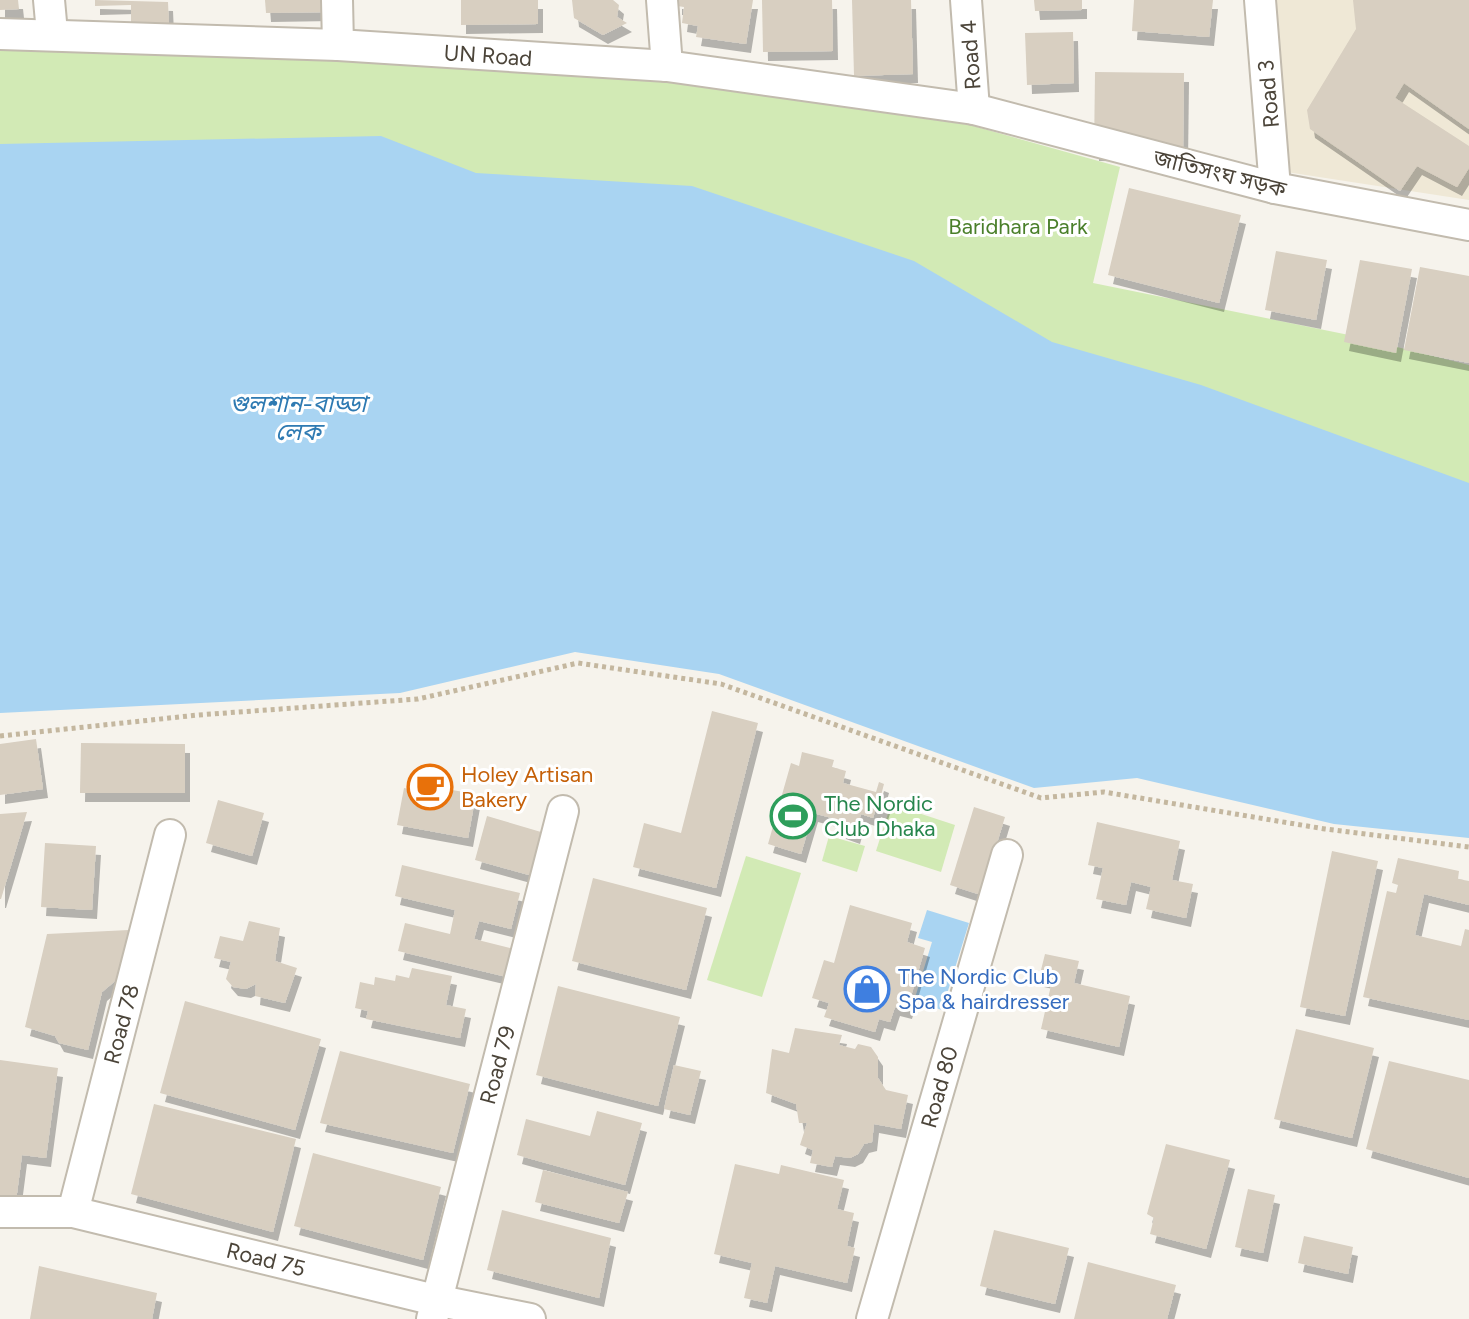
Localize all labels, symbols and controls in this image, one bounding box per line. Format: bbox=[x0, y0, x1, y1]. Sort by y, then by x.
street label: Road 4 bbox=[955, 19, 986, 91]
street label: UN Road bbox=[443, 39, 533, 72]
street label: Road 3 bbox=[1252, 59, 1285, 129]
street label: জাতিসংঘ সড়ক bbox=[1150, 144, 1289, 203]
park label: Baridhara Park bbox=[948, 213, 1088, 240]
water label: গুলশান-বাড্ডা লেক bbox=[230, 389, 371, 446]
place label: Holey Artisan Bakery bbox=[461, 761, 593, 813]
cafe icon: Holey Artisan Bakery bbox=[406, 763, 454, 811]
place label: The Nordic Club Dhaka bbox=[824, 790, 936, 842]
sports icon: The Nordic Club Dhaka bbox=[769, 792, 817, 840]
place label: The Nordic Club Spa & hairdresser bbox=[898, 963, 1070, 1015]
shop icon: The Nordic Club Spa & hairdresser bbox=[843, 965, 891, 1013]
street label: Road 78 bbox=[98, 981, 145, 1067]
street label: Road 79 bbox=[474, 1023, 521, 1107]
street label: Road 80 bbox=[915, 1043, 964, 1131]
street label: Road 75 bbox=[224, 1237, 308, 1282]

